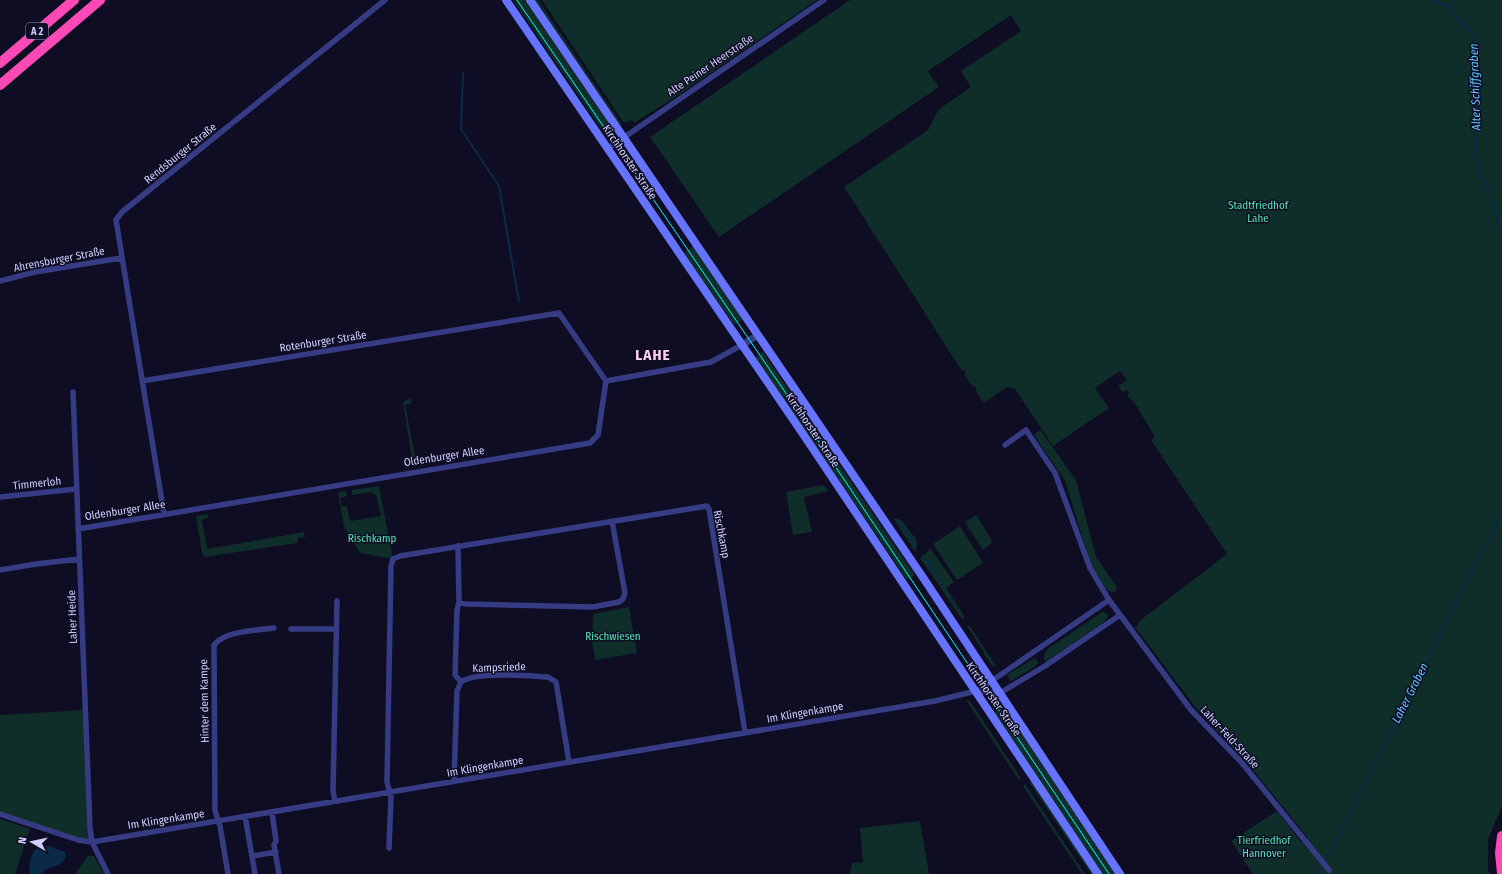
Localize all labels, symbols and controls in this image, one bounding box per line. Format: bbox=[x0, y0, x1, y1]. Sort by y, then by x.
road number: A 2 bbox=[26, 23, 48, 39]
street label: Alte Peiner Heerstraße bbox=[665, 32, 756, 99]
water label: Alter Schiffgraben bbox=[1466, 43, 1484, 132]
street label: Rendsburger Straße bbox=[142, 120, 219, 186]
street label: Kirchhorster Straße bbox=[600, 123, 659, 202]
park label: Stadtfriedhof Lahe bbox=[1228, 199, 1289, 225]
street label: Ahrensburger Straße bbox=[12, 244, 106, 275]
street label: Rotenburger Straße bbox=[279, 328, 367, 355]
district label: LAHE bbox=[635, 346, 671, 364]
street label: Kirchhorster Straße bbox=[783, 391, 842, 470]
street label: Oldenburger Allee bbox=[403, 444, 485, 469]
street label: Timmerloh bbox=[12, 474, 62, 492]
street label: Oldenburger Allee bbox=[84, 498, 166, 523]
street label: Rischkamp bbox=[710, 509, 733, 559]
park label: Rischkamp bbox=[348, 532, 396, 545]
street label: Laher Heide bbox=[65, 590, 80, 644]
park label: Rischwiesen bbox=[585, 630, 641, 643]
street label: Hinter dem Kampe bbox=[197, 659, 212, 743]
street label: Kampsriede bbox=[472, 660, 526, 675]
street label: Kirchhorster Straße bbox=[963, 660, 1024, 739]
water label: Laher Graben bbox=[1389, 661, 1431, 725]
street label: Im Klingenkampe bbox=[766, 699, 844, 726]
street label: Laher-Feld-Straße bbox=[1197, 703, 1262, 771]
street label: Im Klingenkampe bbox=[446, 753, 524, 780]
street label: Im Klingenkampe bbox=[127, 807, 205, 832]
north arrow bbox=[12, 822, 52, 862]
park label: Tierfriedhof Hannover bbox=[1237, 834, 1291, 860]
text: N bbox=[16, 836, 30, 845]

